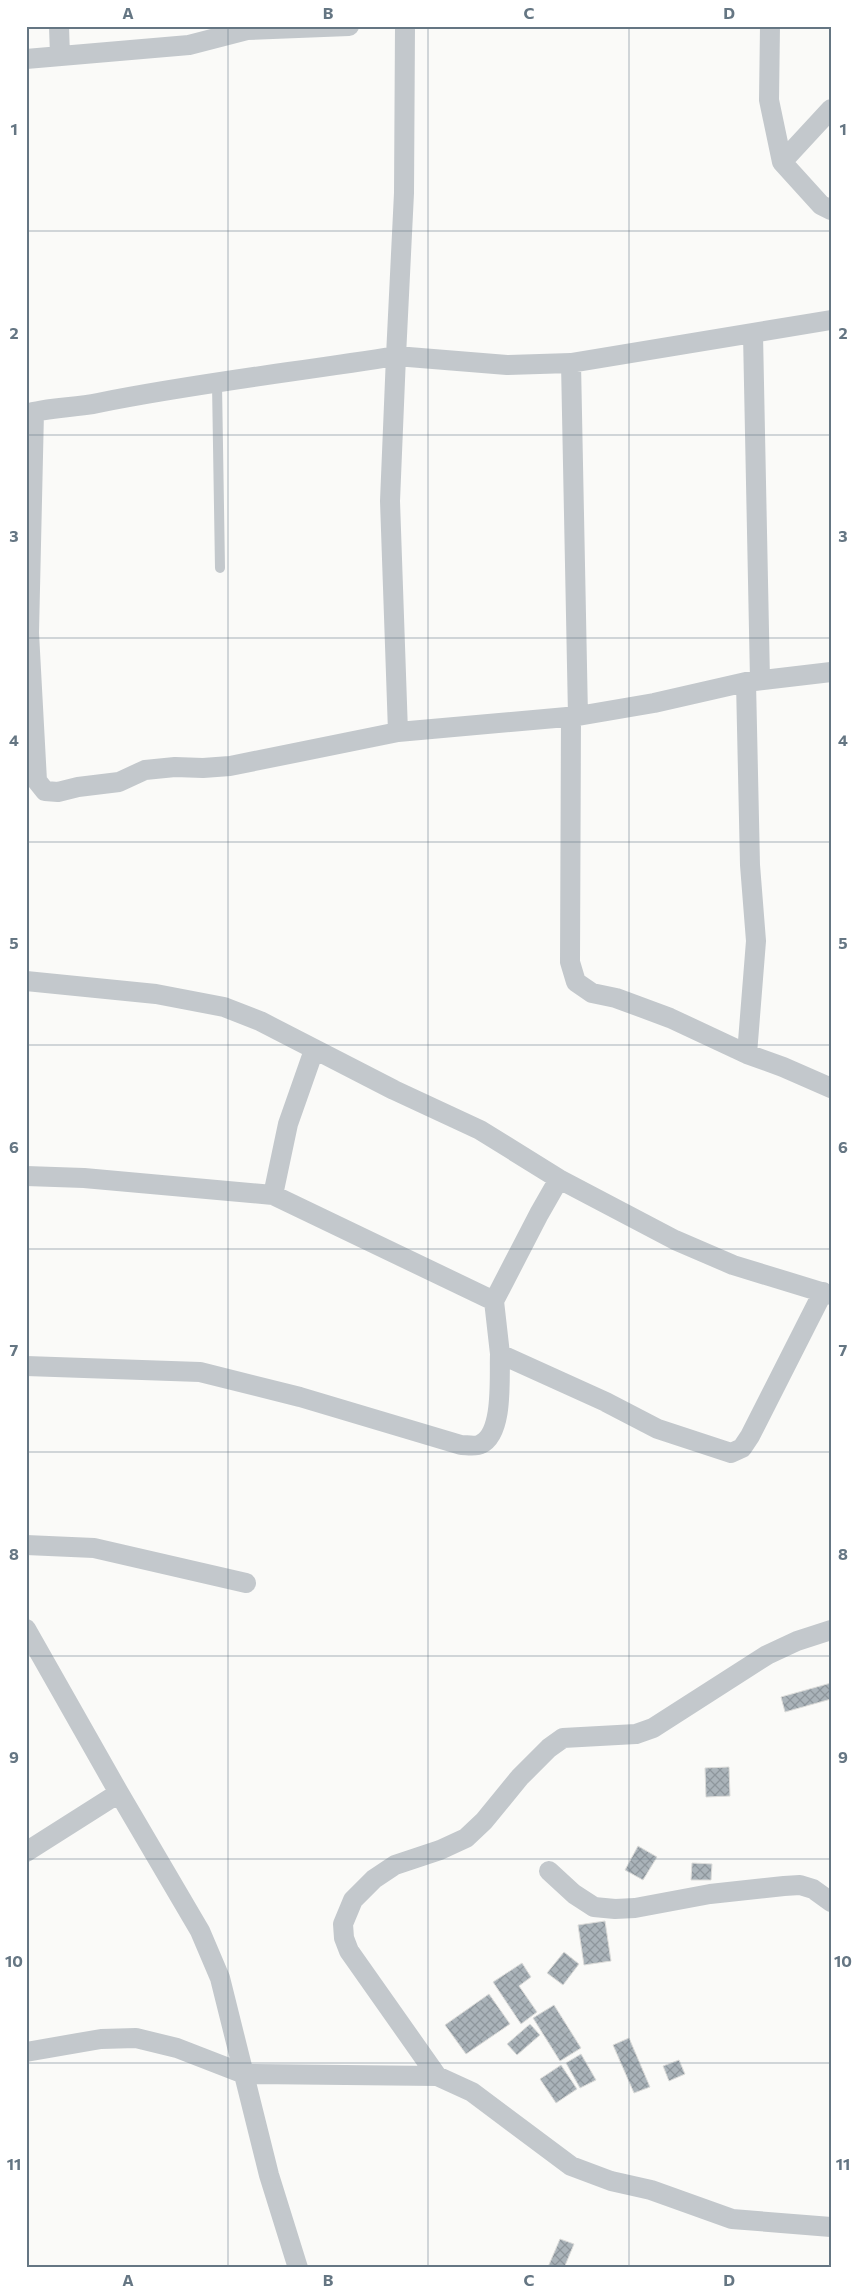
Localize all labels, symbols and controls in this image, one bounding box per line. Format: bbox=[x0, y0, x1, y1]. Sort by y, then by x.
text: A bbox=[122, 3, 134, 22]
text: B bbox=[323, 3, 334, 22]
text: C bbox=[524, 3, 535, 22]
text: D bbox=[723, 3, 735, 22]
text: 1 bbox=[10, 119, 18, 138]
text: 1 bbox=[839, 119, 847, 138]
text: 2 bbox=[9, 323, 19, 342]
text: 2 bbox=[838, 323, 848, 342]
text: 3 bbox=[9, 526, 19, 545]
text: 3 bbox=[838, 526, 848, 545]
text: 4 bbox=[9, 730, 19, 749]
text: 4 bbox=[838, 730, 848, 749]
text: 5 bbox=[9, 933, 19, 952]
text: 5 bbox=[838, 933, 848, 952]
text: 6 bbox=[9, 1137, 19, 1156]
text: 6 bbox=[838, 1137, 848, 1156]
text: 7 bbox=[10, 1340, 19, 1359]
text: 7 bbox=[839, 1340, 848, 1359]
text: 8 bbox=[9, 1544, 19, 1563]
text: 8 bbox=[838, 1544, 848, 1563]
text: 9 bbox=[9, 1747, 19, 1766]
text: 9 bbox=[838, 1747, 848, 1766]
text: 10 bbox=[5, 1951, 23, 1970]
text: 10 bbox=[834, 1951, 852, 1970]
text: 11 bbox=[7, 2154, 21, 2173]
text: 11 bbox=[836, 2154, 850, 2173]
text: A bbox=[122, 2270, 134, 2289]
text: B bbox=[323, 2270, 334, 2289]
text: C bbox=[524, 2270, 535, 2289]
text: D bbox=[723, 2270, 735, 2289]

